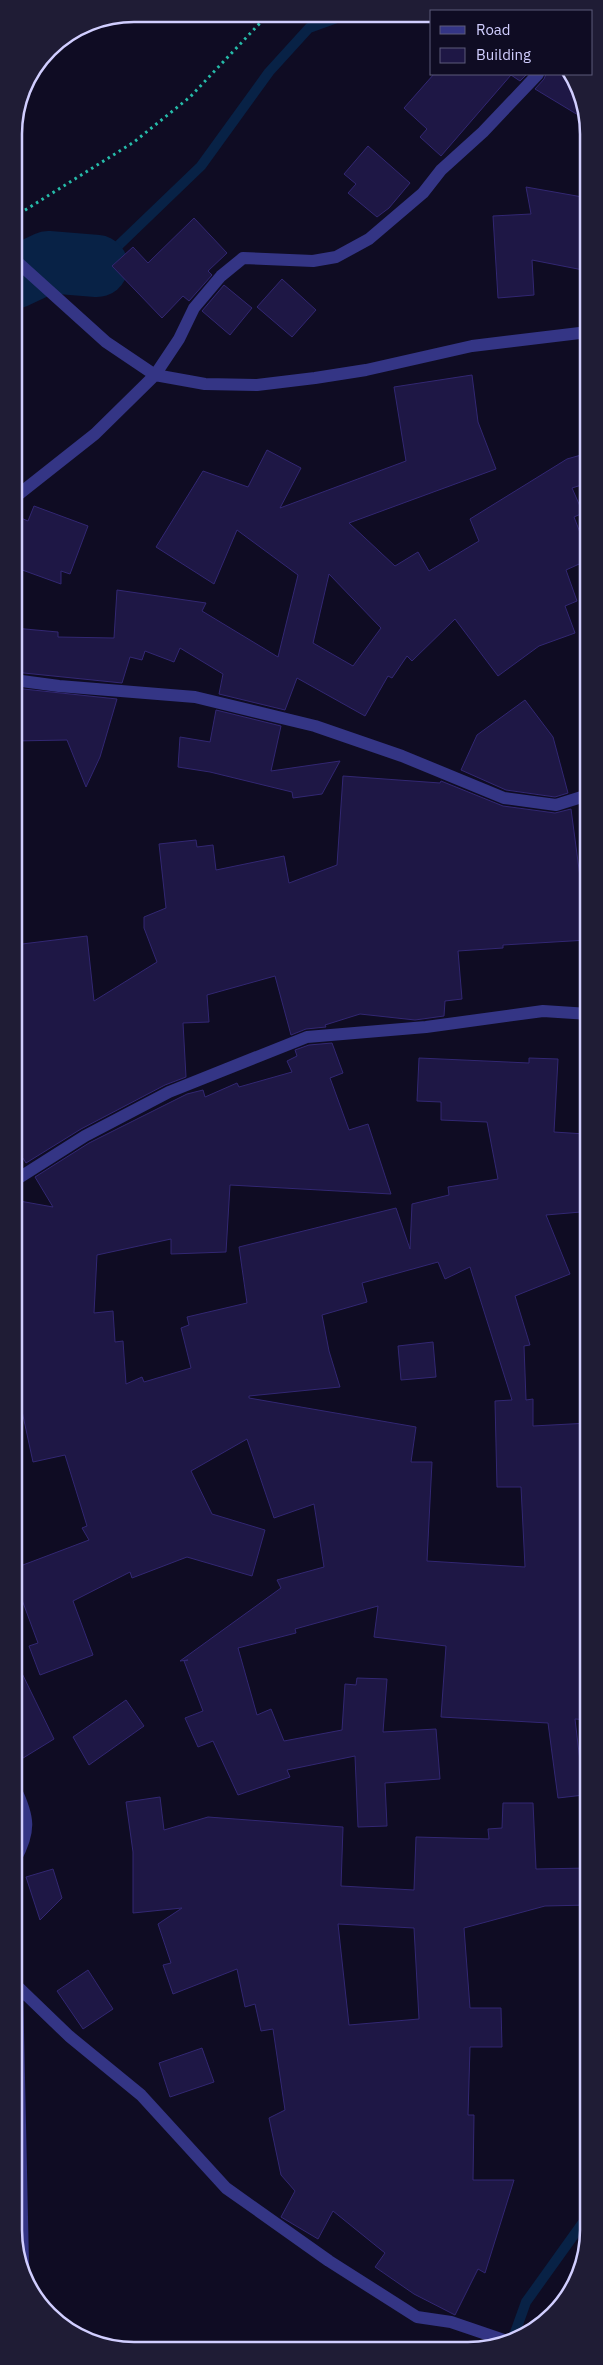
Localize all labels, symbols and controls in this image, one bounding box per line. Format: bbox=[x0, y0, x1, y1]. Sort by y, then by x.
legend bbox=[430, 10, 593, 75]
text: Road bbox=[476, 20, 511, 39]
text: Building bbox=[476, 45, 531, 64]

